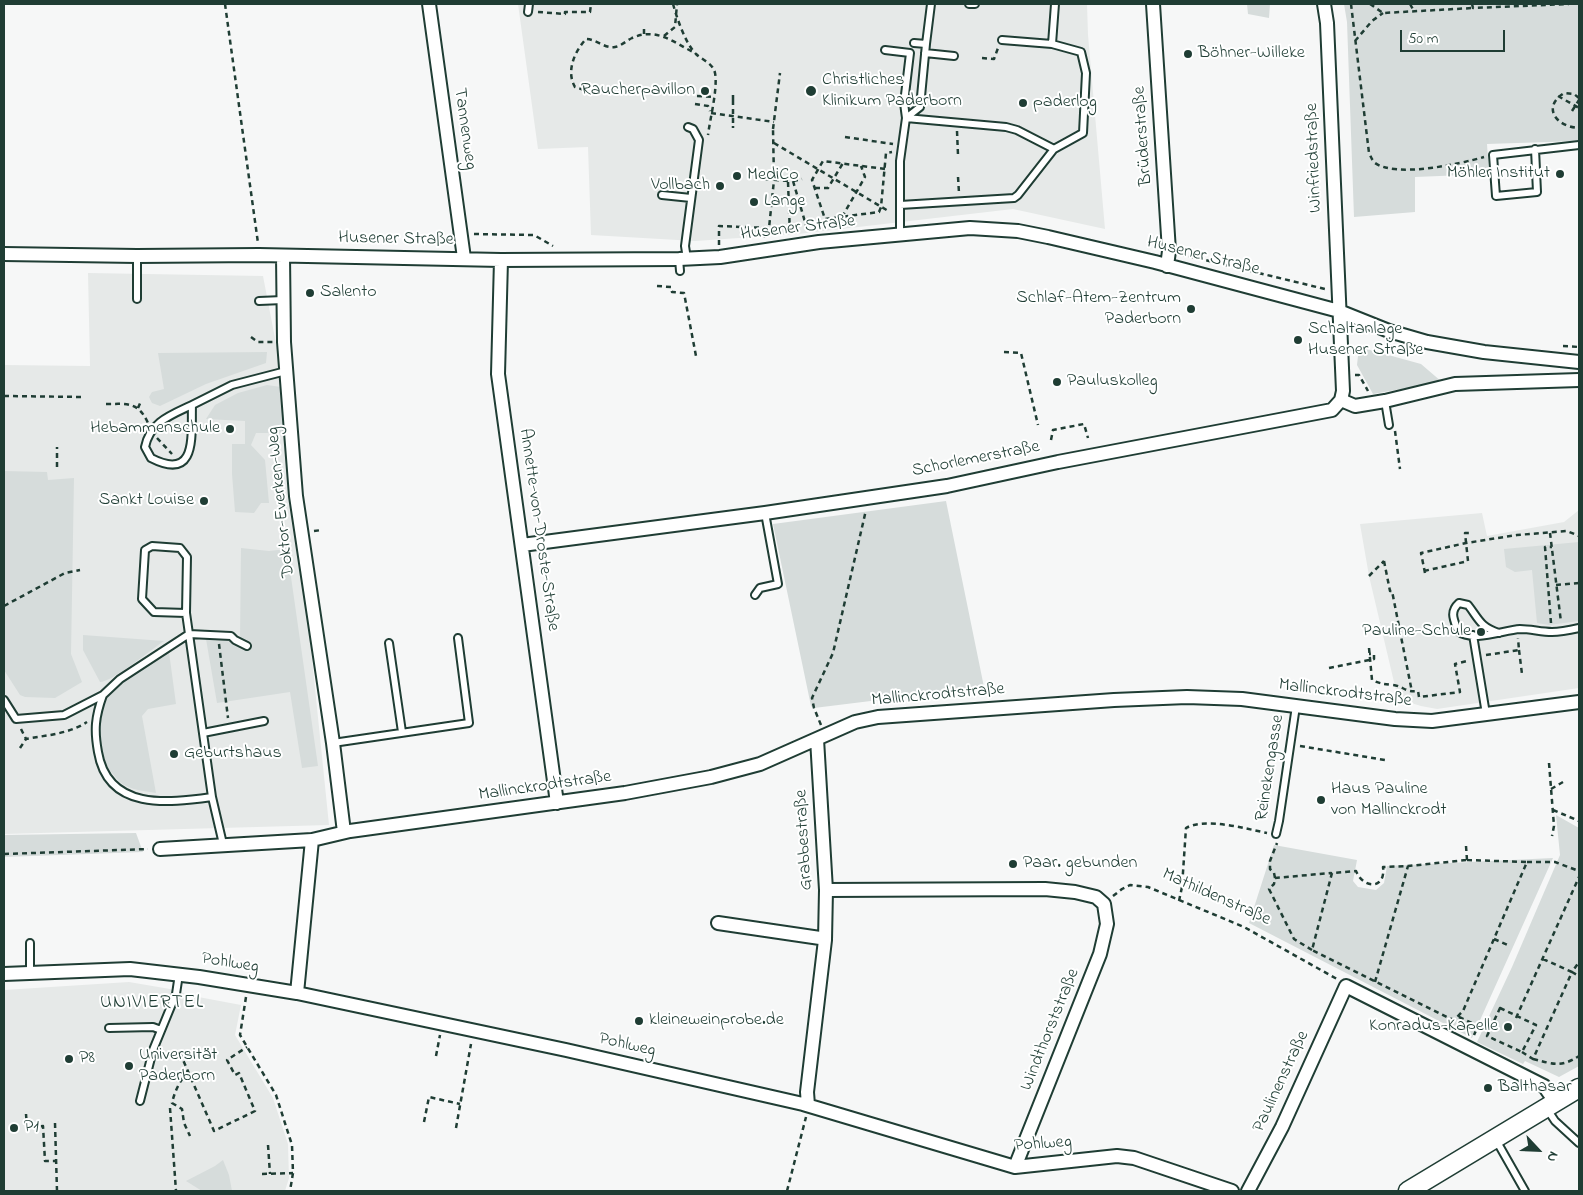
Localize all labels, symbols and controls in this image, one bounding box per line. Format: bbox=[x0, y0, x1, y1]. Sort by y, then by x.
scale bar bbox=[1403, 20, 1508, 52]
text: 50 m bbox=[1408, 28, 1438, 50]
place label: Böhner-Willeke bbox=[1198, 43, 1305, 65]
marker: Böhner-Willeke bbox=[1182, 48, 1194, 60]
place label: Christliches Klinikum Paderborn bbox=[822, 70, 962, 112]
place label: Raucherpavillon bbox=[581, 80, 695, 102]
marker: Christliches Klinikum Paderborn bbox=[804, 84, 818, 98]
marker: Raucherpavillon bbox=[699, 85, 711, 97]
street label: Brüderstraße bbox=[1130, 86, 1158, 186]
street label: Tannenweg bbox=[448, 87, 480, 171]
place label: paderlog bbox=[1033, 92, 1097, 114]
marker: paderlog bbox=[1017, 97, 1029, 109]
street label: Winfriedstraße bbox=[1302, 103, 1328, 213]
place label: Möhler Institut bbox=[1447, 163, 1550, 185]
place label: MediCo bbox=[747, 165, 799, 187]
marker: Möhler Institut bbox=[1554, 168, 1566, 180]
marker: MediCo bbox=[731, 170, 743, 182]
place label: Vollbach bbox=[651, 175, 710, 197]
marker: Vollbach bbox=[714, 180, 726, 192]
place label: Lange bbox=[764, 191, 805, 213]
marker: Lange bbox=[748, 196, 760, 208]
street label: Husener Straße bbox=[739, 211, 857, 247]
street label: Husener Straße bbox=[338, 228, 454, 252]
street label: Husener Straße bbox=[1144, 233, 1262, 281]
place label: Salento bbox=[320, 282, 377, 304]
marker: Salento bbox=[304, 287, 316, 299]
place label: Schlaf-Atem-Zentrum Paderborn bbox=[1016, 288, 1181, 330]
marker: Schlaf-Atem-Zentrum Paderborn bbox=[1185, 303, 1197, 315]
place label: Schaltanlage Husener Straße bbox=[1308, 319, 1423, 362]
marker: Schaltanlage Husener Straße bbox=[1292, 334, 1304, 346]
place label: Pauluskolleg bbox=[1067, 371, 1158, 393]
marker: Pauluskolleg bbox=[1051, 376, 1063, 388]
place label: Hebammenschule bbox=[90, 418, 220, 440]
marker: Hebammenschule bbox=[224, 423, 236, 435]
street label: Doktor-Everken-Weg bbox=[263, 426, 301, 578]
street label: Annette-von-Droste-Straße bbox=[513, 427, 563, 633]
street label: Schorlemerstraße bbox=[910, 437, 1042, 483]
place label: Sankt Louise bbox=[99, 490, 194, 512]
marker: Sankt Louise bbox=[198, 495, 210, 507]
place label: Pauline-Schule bbox=[1362, 621, 1471, 643]
marker: Pauline-Schule bbox=[1475, 626, 1487, 638]
street label: Mallinckrodtstraße bbox=[1277, 675, 1413, 713]
street label: Mallinckrodtstraße bbox=[870, 679, 1006, 713]
street label: Reinekengasse bbox=[1252, 713, 1290, 823]
place label: Geburtshaus bbox=[184, 743, 282, 765]
marker: Geburtshaus bbox=[168, 748, 180, 760]
street label: Mallinckrodtstraße bbox=[477, 767, 613, 807]
place label: Haus Pauline von Mallinckrodt bbox=[1331, 779, 1446, 822]
street label: Grabbestraße bbox=[792, 789, 818, 891]
marker: Haus Pauline von Mallinckrodt bbox=[1315, 794, 1327, 806]
place label: Paar. gebunden bbox=[1023, 853, 1137, 875]
marker: Paar. gebunden bbox=[1007, 858, 1019, 870]
street label: Mathildenstraße bbox=[1158, 864, 1274, 932]
street label: Pohlweg bbox=[200, 949, 260, 979]
street label: Windthorststraße bbox=[1017, 966, 1085, 1094]
district label: UNIVIERTEL bbox=[99, 993, 205, 1015]
place label: kleineweinprobe.de bbox=[649, 1010, 784, 1032]
marker: kleineweinprobe.de bbox=[633, 1015, 645, 1027]
place label: Konradus-Kapelle bbox=[1369, 1016, 1498, 1038]
marker: Konradus-Kapelle bbox=[1502, 1021, 1514, 1033]
street label: Paulinenstraße bbox=[1249, 1028, 1315, 1136]
street label: Pohlweg bbox=[596, 1029, 658, 1063]
place label: Universität Paderborn bbox=[139, 1045, 217, 1088]
place label: P8 bbox=[79, 1048, 95, 1070]
marker: P8 bbox=[63, 1053, 75, 1065]
marker: Universität Paderborn bbox=[123, 1060, 135, 1072]
place label: Balthasar bbox=[1498, 1077, 1572, 1099]
marker: Balthasar bbox=[1482, 1082, 1494, 1094]
place label: P1 bbox=[24, 1117, 39, 1139]
marker: P1 bbox=[8, 1122, 20, 1134]
north arrow bbox=[1513, 1125, 1563, 1175]
street label: Pohlweg bbox=[1013, 1132, 1073, 1158]
text: N bbox=[1541, 1148, 1564, 1165]

